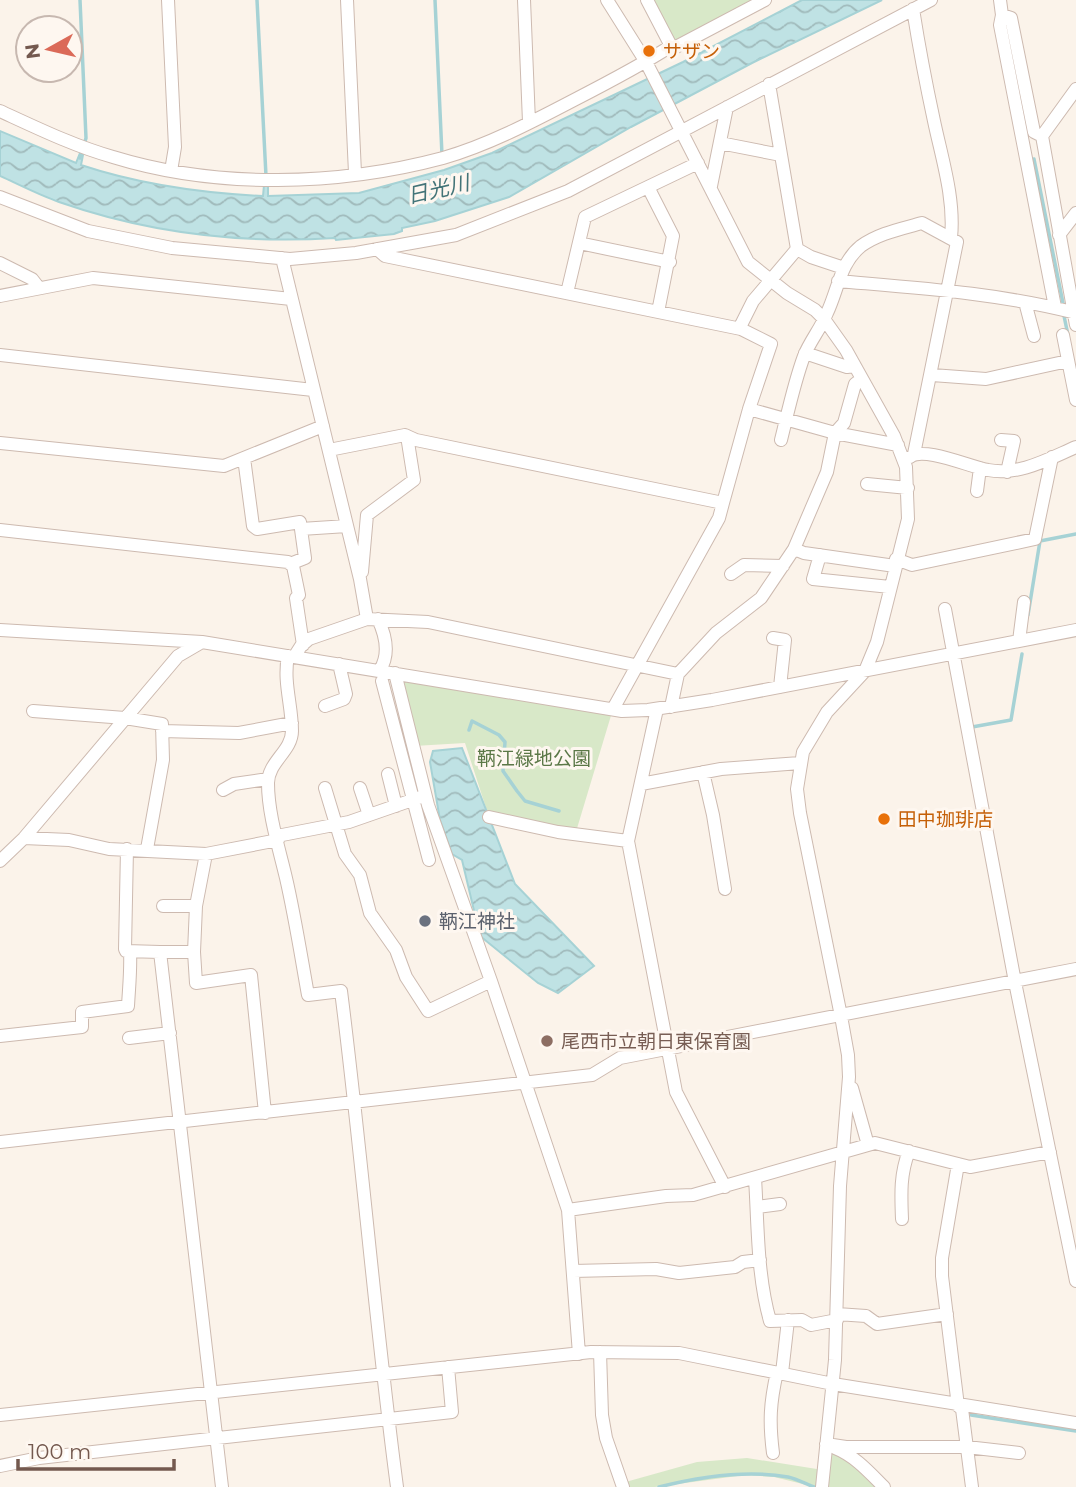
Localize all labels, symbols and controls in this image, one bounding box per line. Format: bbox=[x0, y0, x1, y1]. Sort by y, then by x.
north arrow bbox=[14, 14, 84, 84]
place label: サザン bbox=[663, 40, 720, 63]
text: N bbox=[20, 42, 45, 61]
marker: サザン bbox=[641, 43, 657, 59]
water label: 日光川 bbox=[404, 169, 473, 208]
park label: 鞆江緑地公園 bbox=[477, 747, 591, 770]
place label: 田中珈琲店 bbox=[898, 808, 993, 831]
marker: 田中珈琲店 bbox=[876, 811, 892, 827]
place label: 鞆江神社 bbox=[439, 910, 515, 933]
marker: 鞆江神社 bbox=[417, 913, 433, 929]
place label: 尾西市立朝日東保育園 bbox=[561, 1030, 751, 1053]
marker: 尾西市立朝日東保育園 bbox=[539, 1033, 555, 1049]
scale bar bbox=[18, 1428, 173, 1472]
text: 100 m bbox=[28, 1439, 91, 1464]

